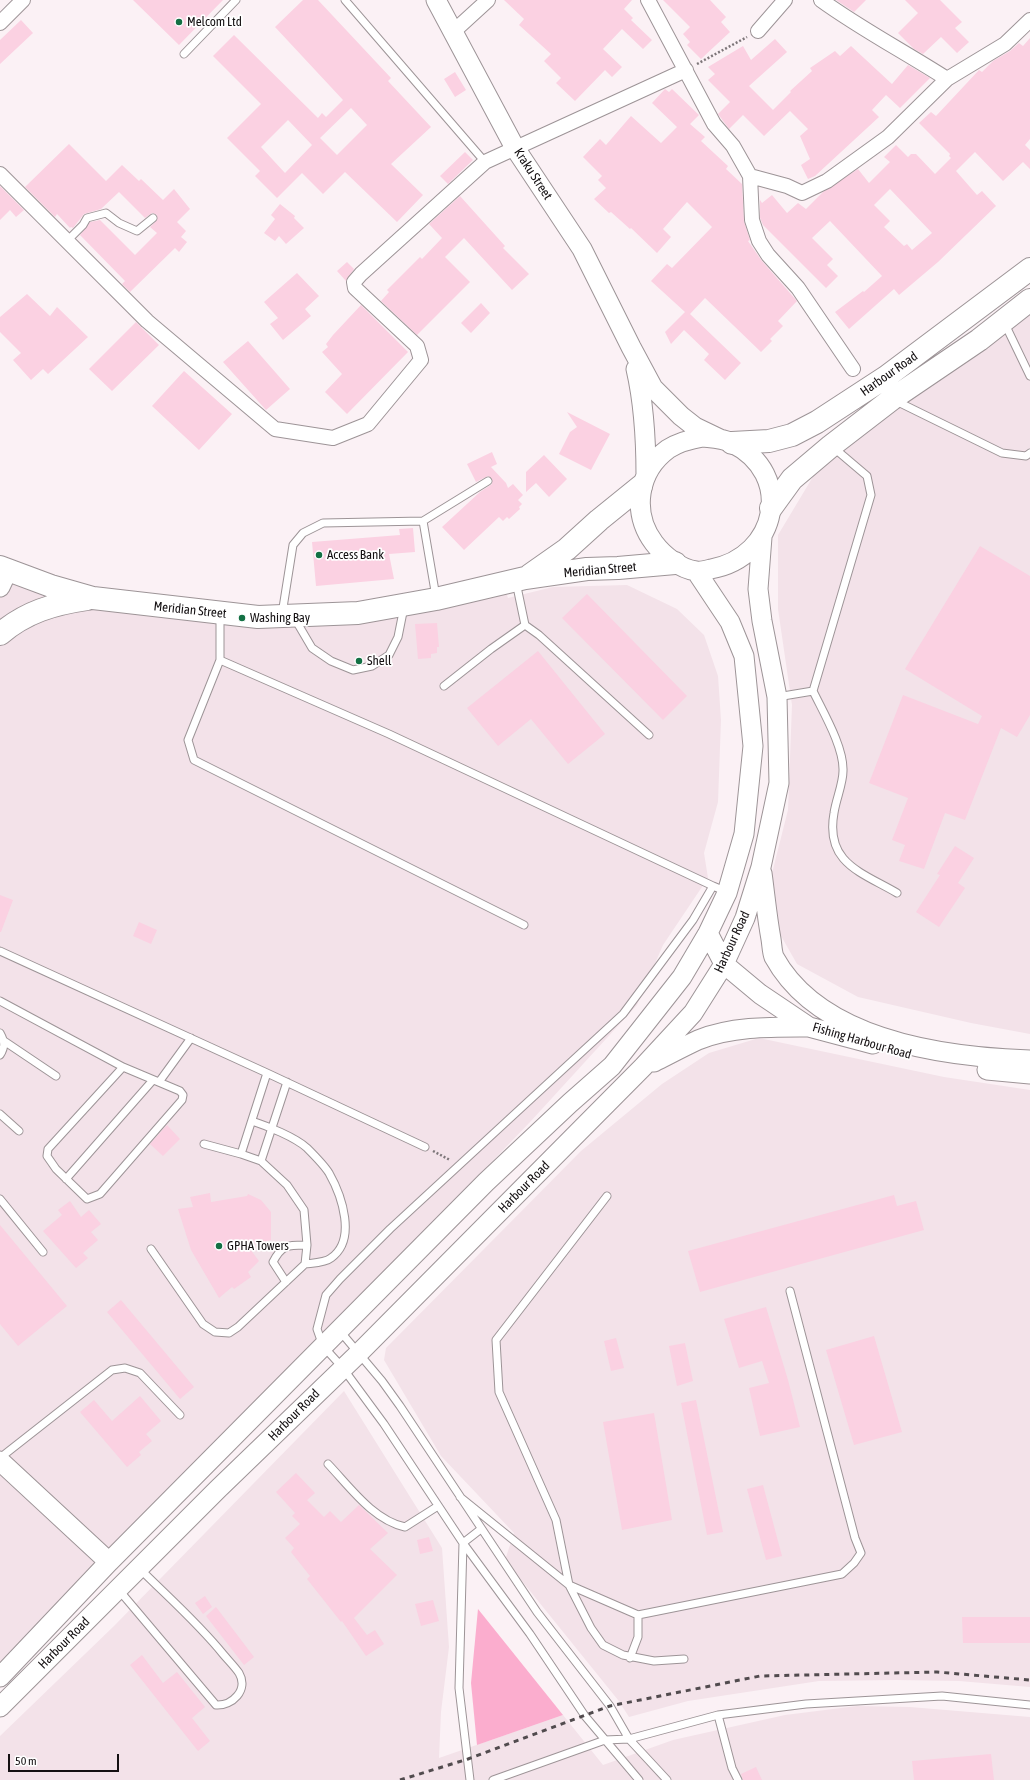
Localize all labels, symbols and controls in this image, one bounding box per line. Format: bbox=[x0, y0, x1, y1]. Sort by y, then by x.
place label: Melcom Ltd bbox=[187, 14, 242, 30]
marker: Melcom Ltd bbox=[174, 17, 184, 27]
street label: Kraku Street bbox=[511, 145, 555, 203]
street label: Harbour Road bbox=[857, 349, 921, 399]
place label: Access Bank bbox=[327, 547, 384, 563]
marker: Access Bank bbox=[314, 550, 324, 560]
street label: Meridian Street bbox=[563, 559, 637, 581]
street label: Meridian Street bbox=[153, 598, 227, 622]
place label: Washing Bay bbox=[250, 610, 310, 626]
marker: Washing Bay bbox=[237, 613, 247, 623]
place label: Shell bbox=[367, 653, 392, 669]
marker: Shell bbox=[354, 656, 364, 666]
street label: Harbour Road bbox=[711, 909, 753, 975]
street label: Fishing Harbour Road bbox=[811, 1019, 913, 1063]
street label: Harbour Road bbox=[495, 1158, 553, 1216]
place label: GPHA Towers bbox=[227, 1238, 289, 1254]
marker: GPHA Towers bbox=[214, 1241, 224, 1251]
street label: Harbour Road bbox=[265, 1386, 323, 1444]
street label: Harbour Road bbox=[35, 1614, 93, 1672]
scale bar bbox=[10, 1746, 121, 1772]
text: 50 m bbox=[15, 1754, 37, 1768]

